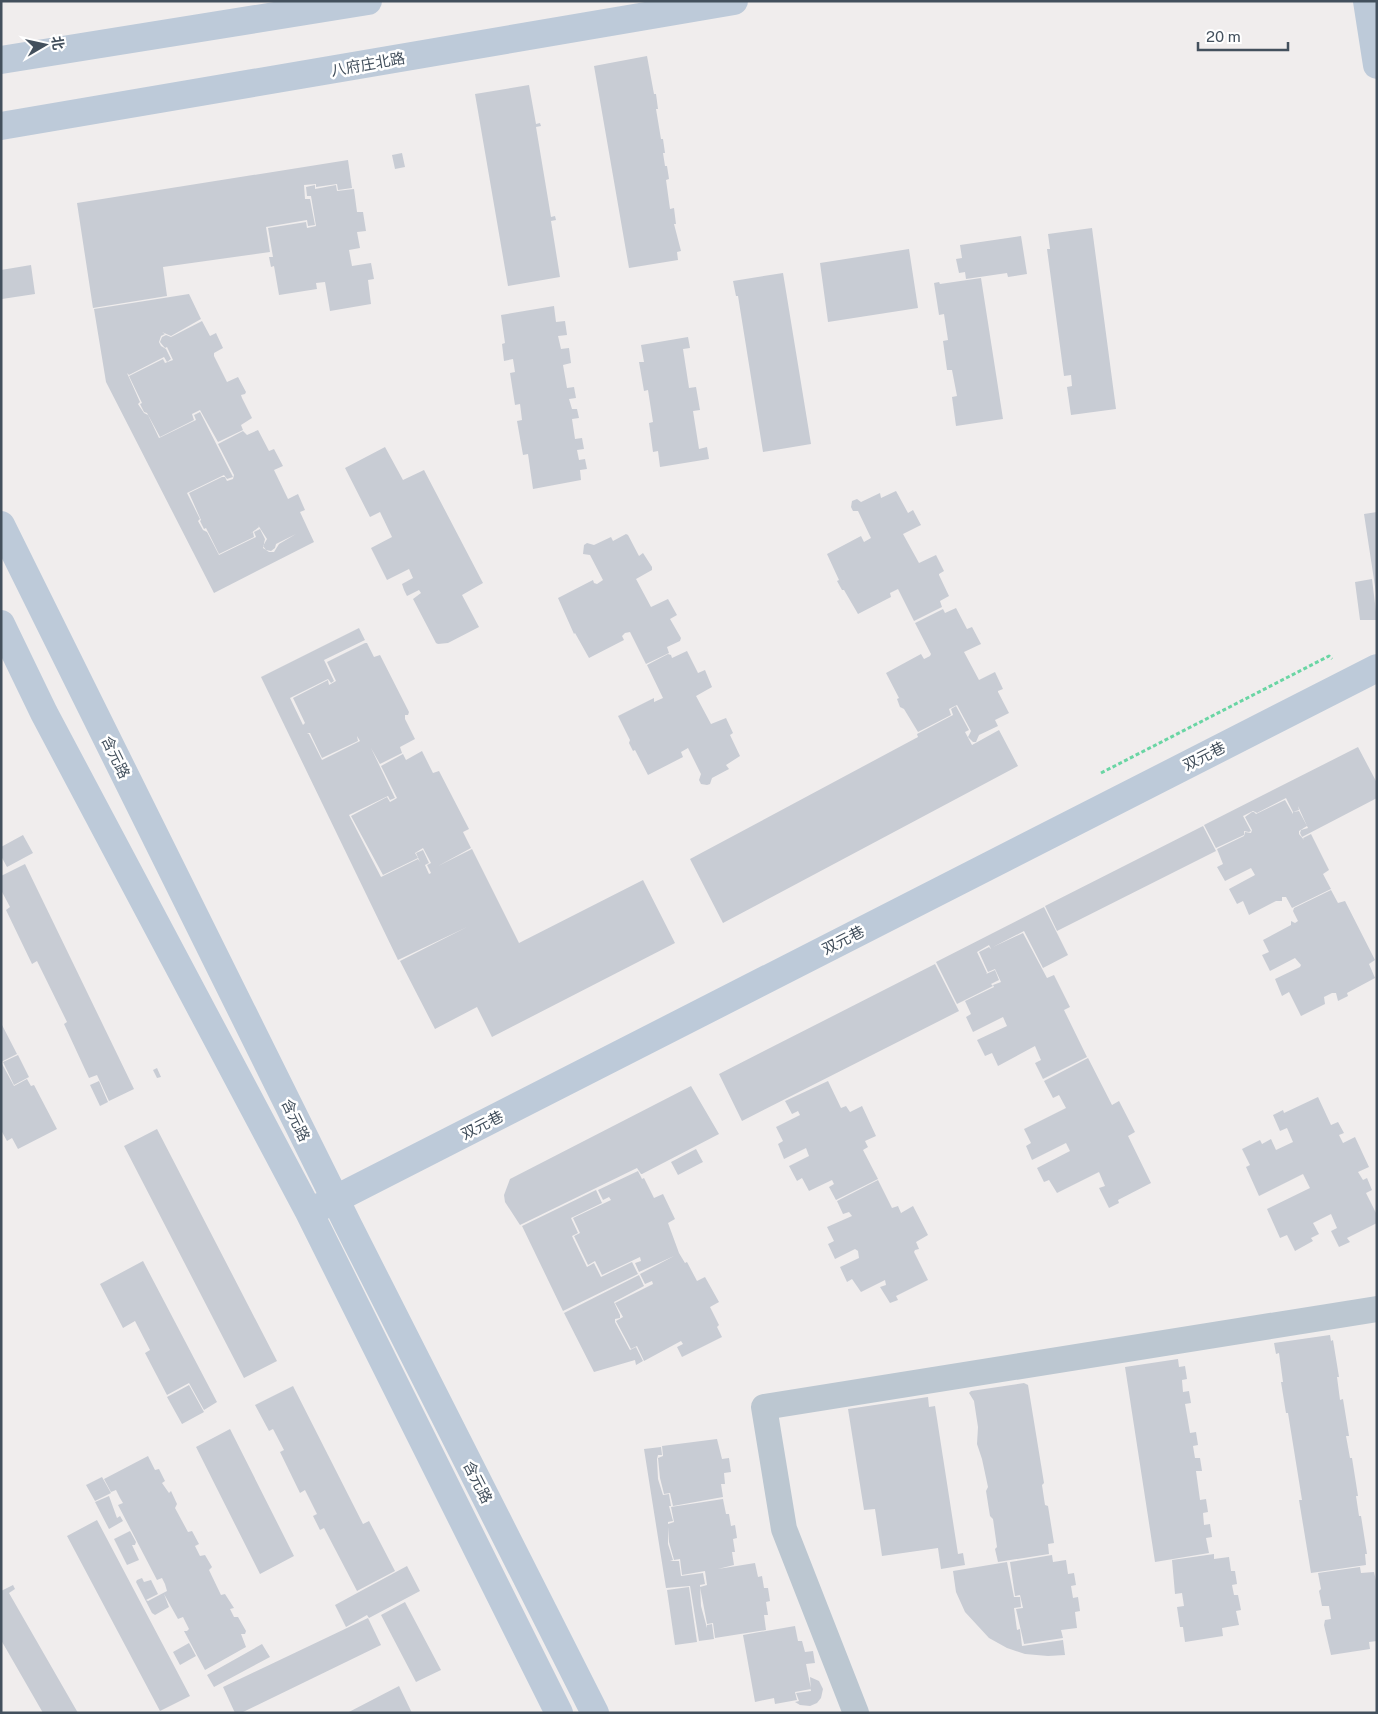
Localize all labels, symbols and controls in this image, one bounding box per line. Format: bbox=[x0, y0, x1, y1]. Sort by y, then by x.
north arrow bbox=[20, 20, 70, 70]
scale bar bbox=[1198, 20, 1288, 52]
text: 20 m bbox=[1206, 28, 1241, 45]
text: 北 bbox=[49, 35, 67, 51]
street label: 八府庄北路 bbox=[330, 49, 406, 79]
street label: 含元路 bbox=[98, 733, 134, 781]
street label: 双元巷 bbox=[1180, 738, 1228, 774]
street label: 双元巷 bbox=[819, 922, 867, 958]
street label: 含元路 bbox=[278, 1096, 314, 1144]
street label: 双元巷 bbox=[458, 1107, 506, 1143]
street label: 含元路 bbox=[460, 1458, 496, 1506]

